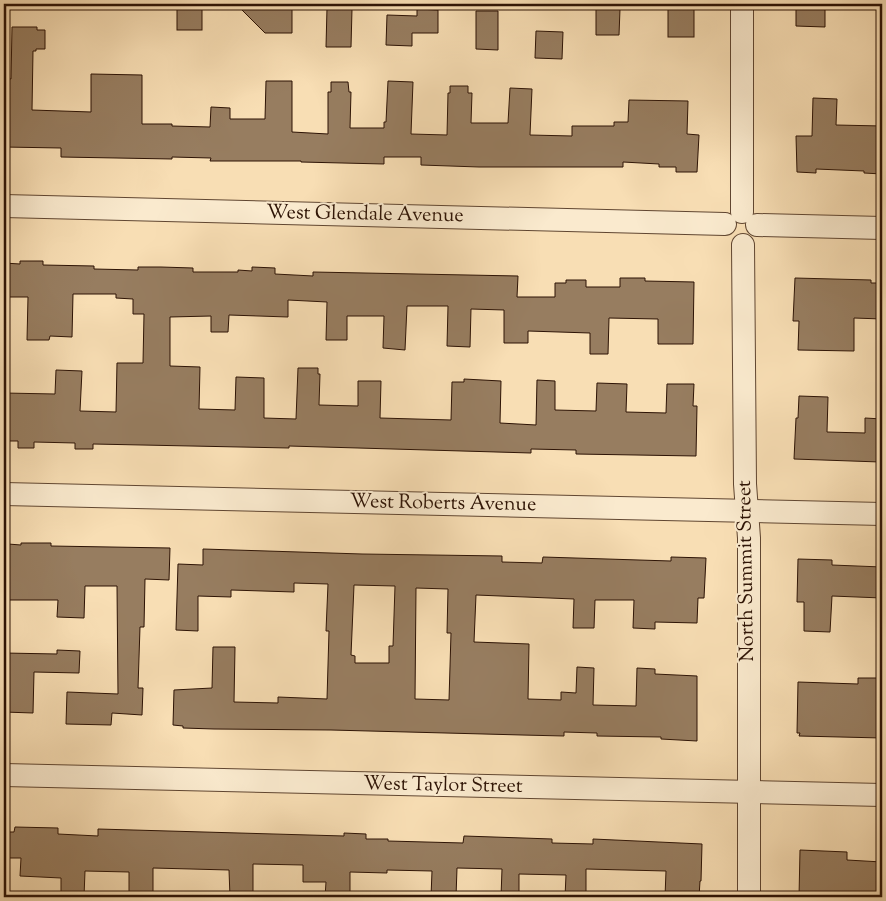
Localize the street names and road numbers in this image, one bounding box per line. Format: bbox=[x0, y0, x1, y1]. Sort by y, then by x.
street label: West Glendale Avenue bbox=[266, 199, 464, 231]
street label: North Summit Street bbox=[731, 480, 763, 662]
street label: West Roberts Avenue bbox=[349, 488, 537, 520]
street label: West Taylor Street bbox=[363, 770, 523, 802]

